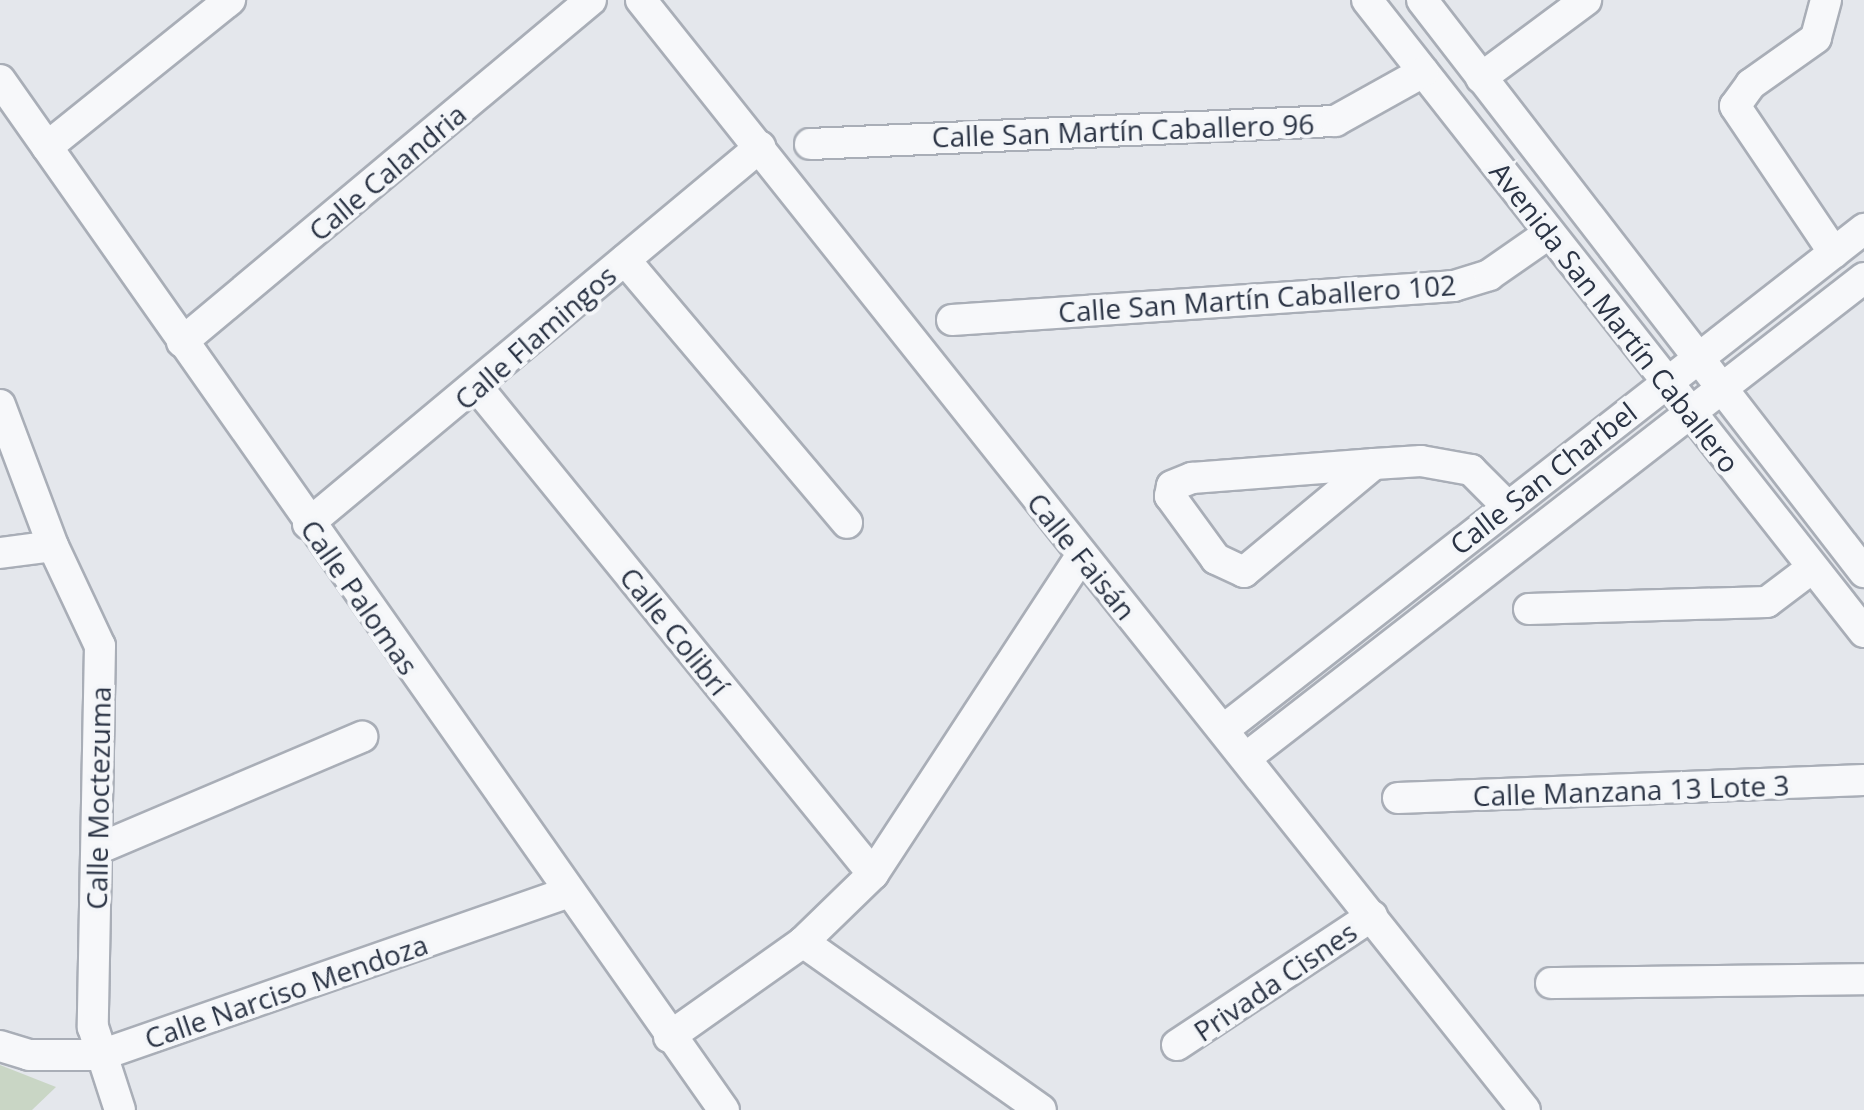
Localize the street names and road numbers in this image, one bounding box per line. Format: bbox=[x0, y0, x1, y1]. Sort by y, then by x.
street label: Calle Calandria bbox=[302, 97, 472, 247]
street label: Calle San Martín Caballero 96 bbox=[931, 107, 1315, 153]
street label: Avenida San Martín Caballero bbox=[1483, 155, 1747, 479]
street label: Calle Flamingos bbox=[447, 258, 623, 416]
street label: Calle San Martín Caballero 102 bbox=[1057, 267, 1457, 329]
street label: Calle San Charbel bbox=[1443, 395, 1643, 561]
street label: Calle Faisán bbox=[1021, 486, 1143, 626]
street label: Calle Palomas bbox=[294, 513, 426, 681]
street label: Calle Colibrí bbox=[613, 560, 737, 702]
street label: Calle Moctezuma bbox=[79, 686, 117, 910]
street label: Calle Manzana 13 Lote 3 bbox=[1472, 768, 1790, 812]
street label: Privada Cisnes bbox=[1187, 914, 1363, 1048]
street label: Calle Narciso Mendoza bbox=[140, 927, 432, 1055]

